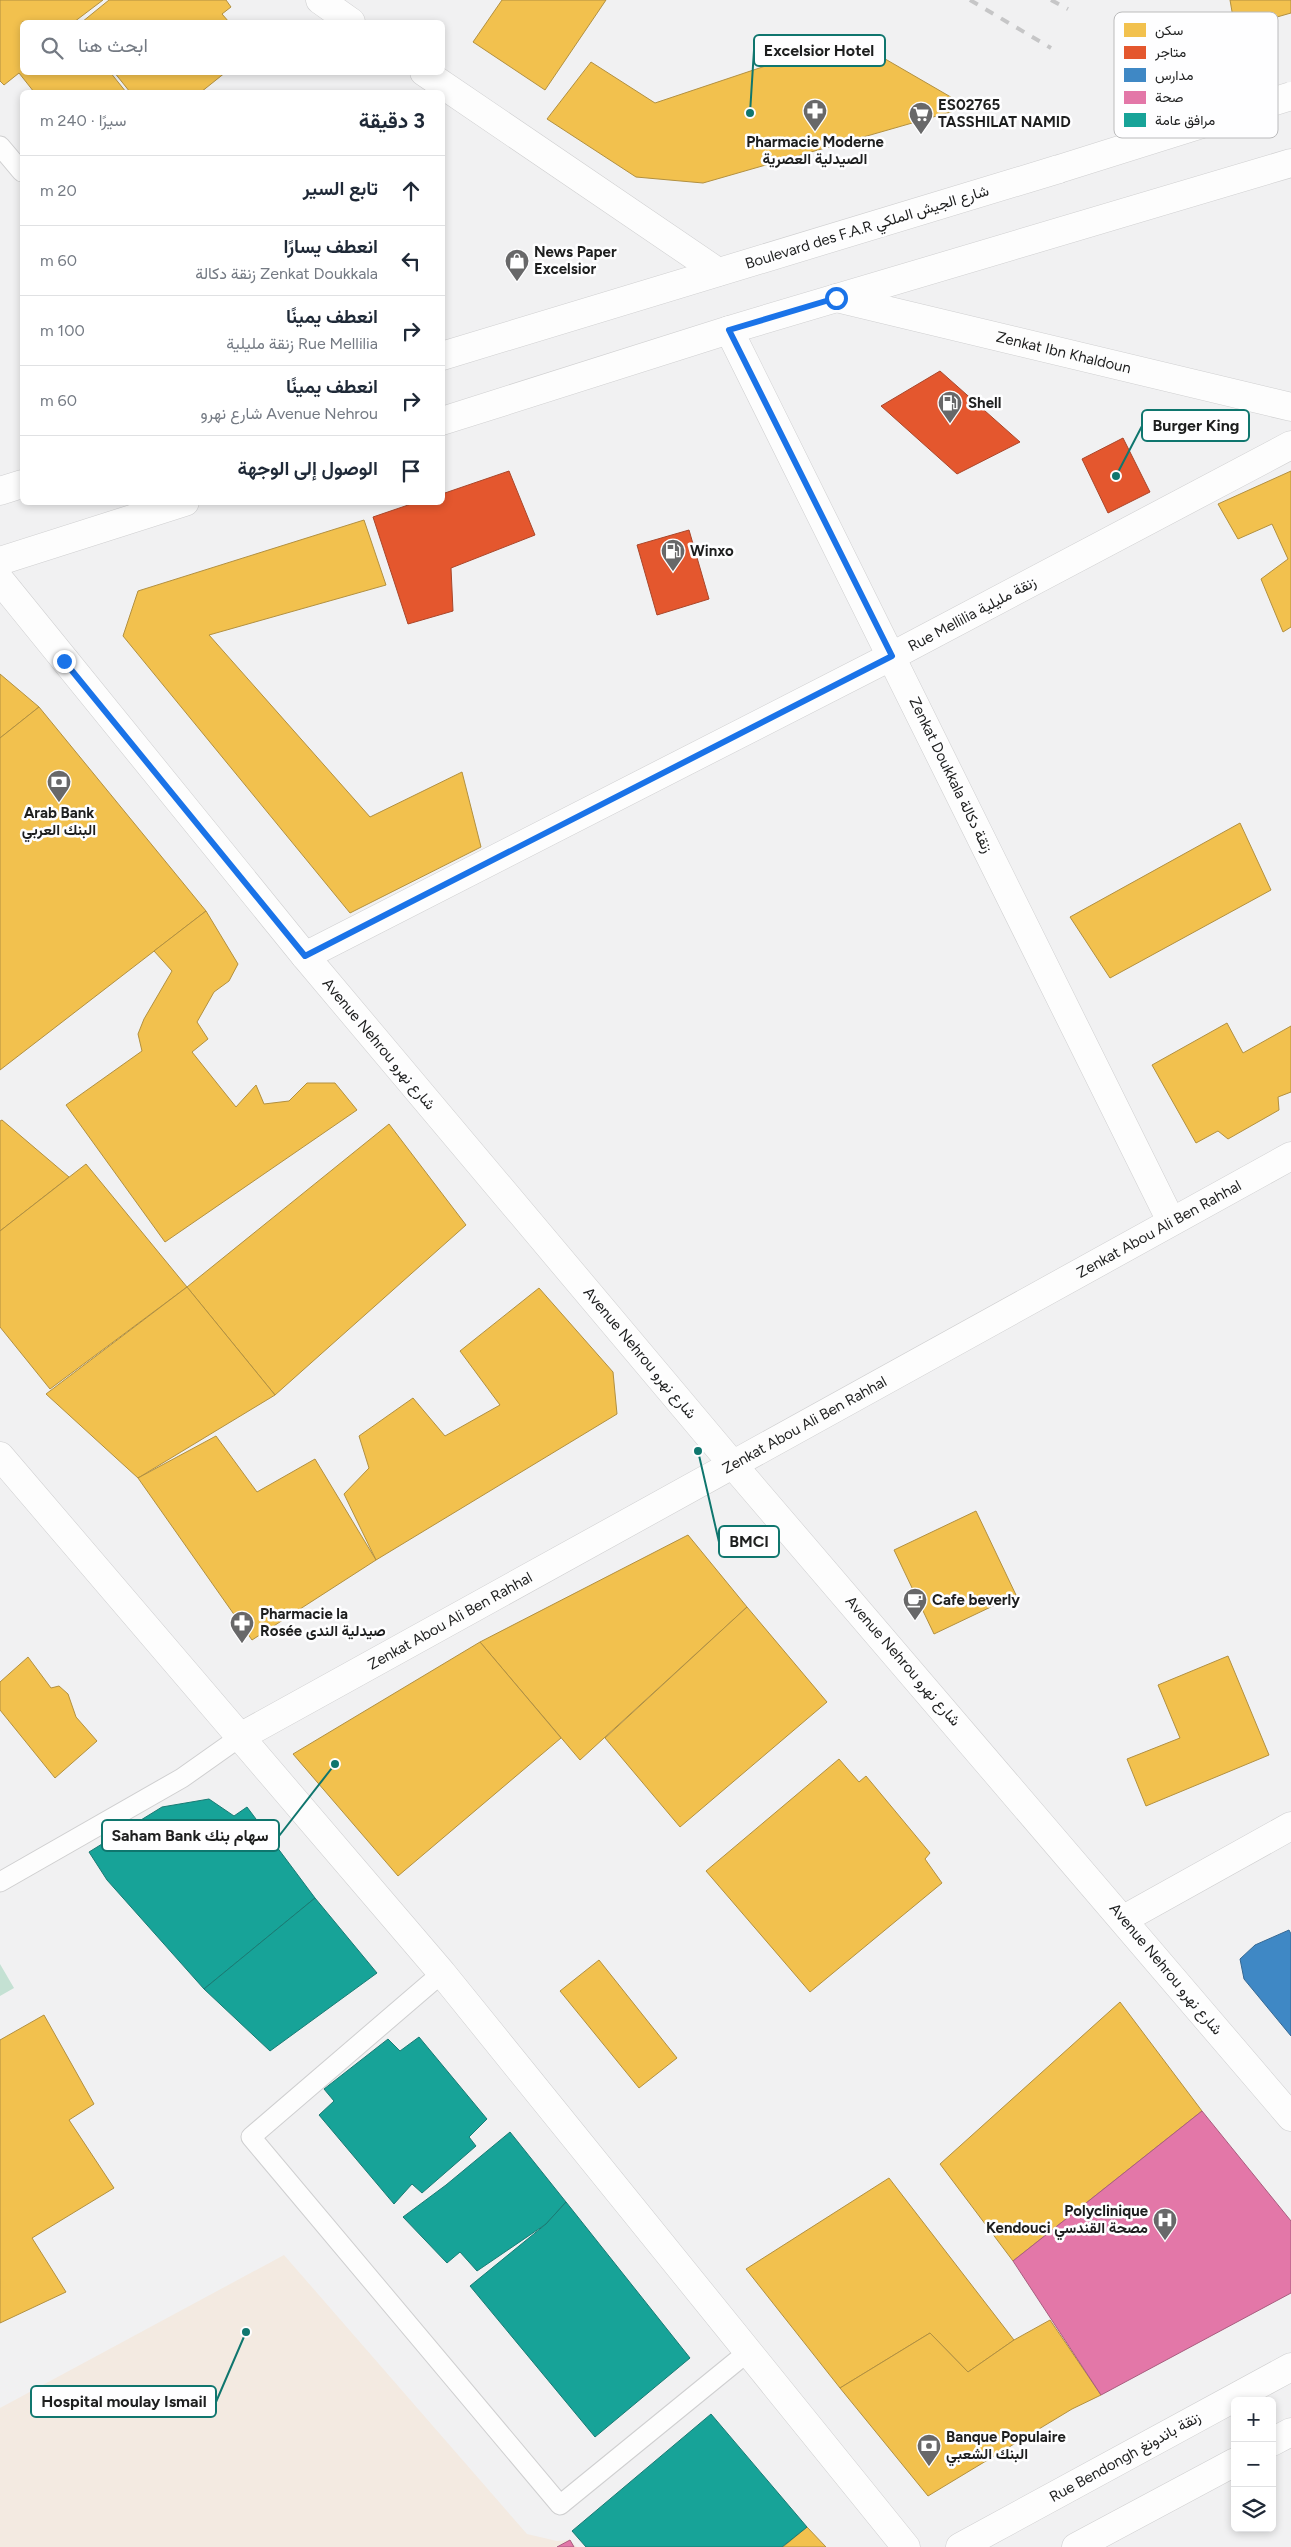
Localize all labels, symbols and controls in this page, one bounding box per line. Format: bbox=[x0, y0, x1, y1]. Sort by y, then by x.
legend bbox=[1114, 12, 1278, 138]
search box bbox=[20, 20, 445, 75]
text: سكن bbox=[1155, 22, 1183, 39]
icon: search bbox=[38, 34, 66, 62]
text: ابحث هنا bbox=[78, 34, 148, 57]
callout: Excelsior Hotel bbox=[754, 35, 885, 66]
text: Excelsior Hotel bbox=[764, 41, 874, 60]
text: متاجر bbox=[1154, 44, 1186, 61]
text: مدارس bbox=[1155, 67, 1193, 84]
text: صحة bbox=[1155, 89, 1184, 106]
place label: ES02765 TASSHILAT NAMID bbox=[938, 96, 1071, 131]
pharmacy icon: Pharmacie Moderne الصيدلية العصرية bbox=[802, 98, 828, 132]
supermarket icon: ES02765 TASSHILAT NAMID bbox=[908, 101, 934, 135]
text: 3 دقيقة bbox=[359, 108, 425, 133]
text: سيرًا · 240 m bbox=[40, 111, 126, 130]
text: مرافق عامة bbox=[1155, 112, 1215, 129]
place label: Pharmacie Moderne الصيدلية العصرية bbox=[746, 133, 885, 168]
text: تابع السير bbox=[303, 177, 378, 200]
icon: ahead bbox=[397, 177, 425, 205]
text: 20 m bbox=[40, 181, 77, 200]
street label: Boulevard des F.A.R شارع الجيش الملكي bbox=[743, 181, 992, 277]
text: انعطف يسارًا bbox=[284, 235, 378, 258]
place label: News Paper Excelsior bbox=[534, 243, 617, 278]
icon: left bbox=[397, 247, 425, 275]
shop icon: News Paper Excelsior bbox=[504, 248, 530, 282]
text: 60 m bbox=[40, 251, 77, 270]
text: Zenkat Doukkala زنقة دكالة bbox=[195, 264, 378, 283]
route start bbox=[825, 287, 848, 310]
text: انعطف يمينًا bbox=[286, 305, 378, 328]
icon: right bbox=[397, 317, 425, 345]
text: 100 m bbox=[40, 321, 85, 340]
street label: Zenkat Ibn Khaldoun bbox=[994, 328, 1133, 377]
text: Rue Mellilia زنقة مليلية bbox=[226, 334, 378, 353]
text: انعطف يمينًا bbox=[286, 375, 378, 398]
icon: right bbox=[397, 387, 425, 415]
fuel station icon: Shell bbox=[937, 390, 963, 424]
text: 60 m bbox=[40, 391, 77, 410]
place label: Shell bbox=[968, 394, 1001, 412]
text: Avenue Nehrou شارع نهرو bbox=[201, 404, 378, 423]
callout: Burger King bbox=[1142, 410, 1249, 441]
text: Burger King bbox=[1153, 416, 1239, 435]
text: الوصول إلى الوجهة bbox=[238, 457, 378, 480]
icon: arrive bbox=[397, 457, 425, 485]
fuel station icon: Winxo bbox=[660, 538, 686, 572]
place label: Winxo bbox=[690, 542, 734, 560]
street label: Rue Mellilia زنقة مليلية bbox=[905, 573, 1039, 655]
route end bbox=[53, 650, 76, 673]
street label: Zenkat Doukkala زنقة دكالة bbox=[905, 694, 997, 856]
bank icon: Arab Bank البنك العربي bbox=[46, 769, 72, 803]
place label: Arab Bank البنك العربي bbox=[22, 804, 96, 843]
street label: Avenue Nehrou شارع نهرو bbox=[317, 975, 439, 1115]
street label: Zenkat Abou Ali Ben Rahhal bbox=[1074, 1176, 1244, 1282]
street label: Avenue Nehrou شارع نهرو bbox=[578, 1284, 700, 1424]
street label: Zenkat Abou Ali Ben Rahhal bbox=[719, 1372, 890, 1478]
callout: BMCI bbox=[719, 1526, 779, 1557]
text: BMCI bbox=[729, 1532, 769, 1551]
street label: Zenkat Abou Ali Ben Rahhal bbox=[365, 1568, 535, 1674]
cafe icon: Cafe beverly bbox=[902, 1587, 928, 1621]
place label: Cafe beverly bbox=[932, 1591, 1020, 1609]
street label: Avenue Nehrou شارع نهرو bbox=[840, 1592, 964, 1731]
place label: Pharmacie la Rosée صيدلية الندى bbox=[260, 1605, 386, 1640]
pharmacy icon: Pharmacie la Rosée صيدلية الندى bbox=[229, 1610, 255, 1644]
callout: Saham Bank سهام بنك bbox=[102, 1820, 279, 1851]
text: Saham Bank سهام بنك bbox=[111, 1826, 269, 1846]
street label: Avenue Nehrou شارع نهرو bbox=[1104, 1900, 1226, 2040]
place label: Polyclinique Kendouci مصحة القندسي bbox=[986, 2202, 1149, 2241]
hospital icon: Polyclinique Kendouci مصحة القندسي bbox=[1152, 2207, 1178, 2241]
callout: Hospital moulay Ismail bbox=[31, 2386, 216, 2417]
text: Hospital moulay Ismail bbox=[41, 2392, 207, 2411]
map controls bbox=[1231, 2397, 1276, 2532]
button: + bbox=[1231, 2397, 1276, 2442]
street label: Rue Bendongh زنقة باندونغ bbox=[1046, 2408, 1205, 2508]
place label: Banque Populaire البنك الشعبي bbox=[946, 2428, 1066, 2467]
bank icon: Banque Populaire البنك الشعبي bbox=[916, 2433, 942, 2467]
button: − bbox=[1231, 2442, 1276, 2487]
button: layers bbox=[1231, 2487, 1276, 2532]

